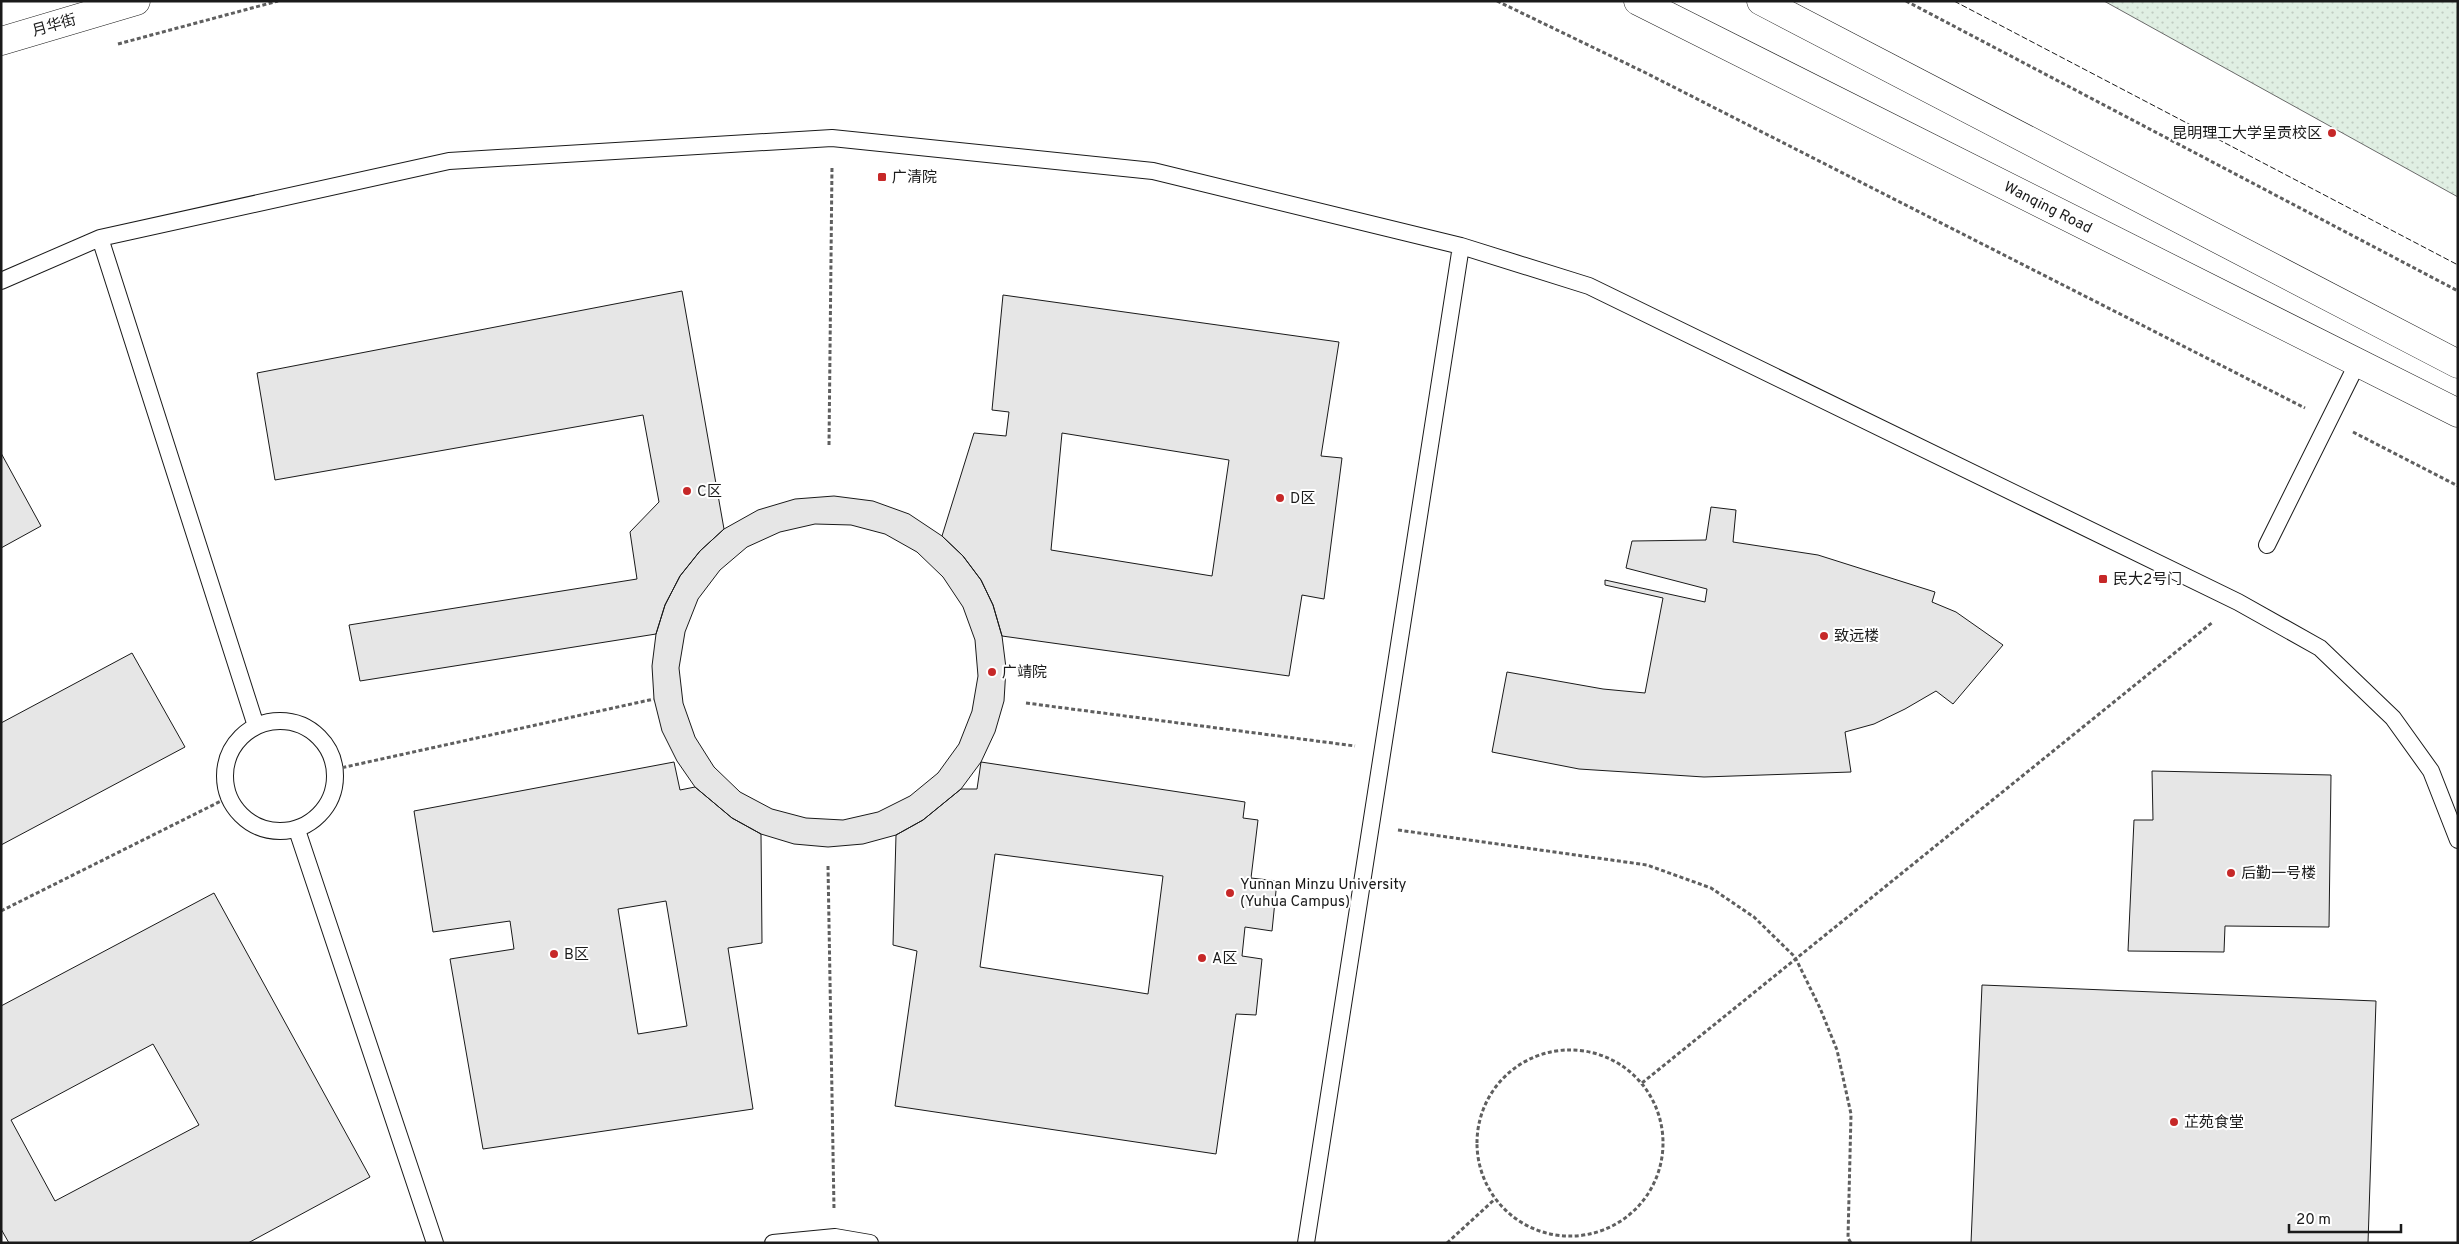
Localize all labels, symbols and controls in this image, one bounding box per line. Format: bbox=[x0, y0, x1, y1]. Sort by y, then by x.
street label: 月华街 bbox=[30, 10, 79, 42]
place label: 昆明理工大学呈贡校区 bbox=[2172, 124, 2322, 144]
marker: 昆明理工大学呈贡校区 bbox=[2326, 127, 2338, 139]
place label: 广清院 bbox=[892, 169, 937, 188]
marker: 广清院 bbox=[876, 171, 888, 183]
street label: Wanqing Road bbox=[2000, 178, 2095, 239]
place label: C区 bbox=[697, 483, 722, 502]
marker: C区 bbox=[681, 485, 693, 497]
place label: D区 bbox=[1290, 490, 1315, 509]
marker: D区 bbox=[1274, 492, 1286, 504]
place label: 民大2号门 bbox=[2113, 571, 2182, 590]
marker: 民大2号门 bbox=[2097, 573, 2109, 585]
place label: 致远楼 bbox=[1834, 628, 1879, 647]
marker: 致远楼 bbox=[1818, 630, 1830, 642]
place label: 广靖院 bbox=[1002, 664, 1047, 683]
marker: 广靖院 bbox=[986, 666, 998, 678]
place label: 后勤一号楼 bbox=[2241, 865, 2316, 884]
marker: 后勤一号楼 bbox=[2225, 867, 2237, 879]
place label: Yunnan Minzu University (Yuhua Campus) bbox=[1240, 876, 1407, 912]
marker: Yunnan Minzu University (Yuhua Campus) bbox=[1224, 887, 1236, 899]
place label: B区 bbox=[564, 946, 589, 965]
marker: B区 bbox=[548, 948, 560, 960]
place label: A区 bbox=[1212, 950, 1237, 969]
marker: A区 bbox=[1196, 952, 1208, 964]
place label: 芷苑食堂 bbox=[2184, 1114, 2244, 1133]
marker: 芷苑食堂 bbox=[2168, 1116, 2180, 1128]
scale bar bbox=[2289, 1202, 2402, 1234]
text: 20 m bbox=[2296, 1211, 2331, 1230]

